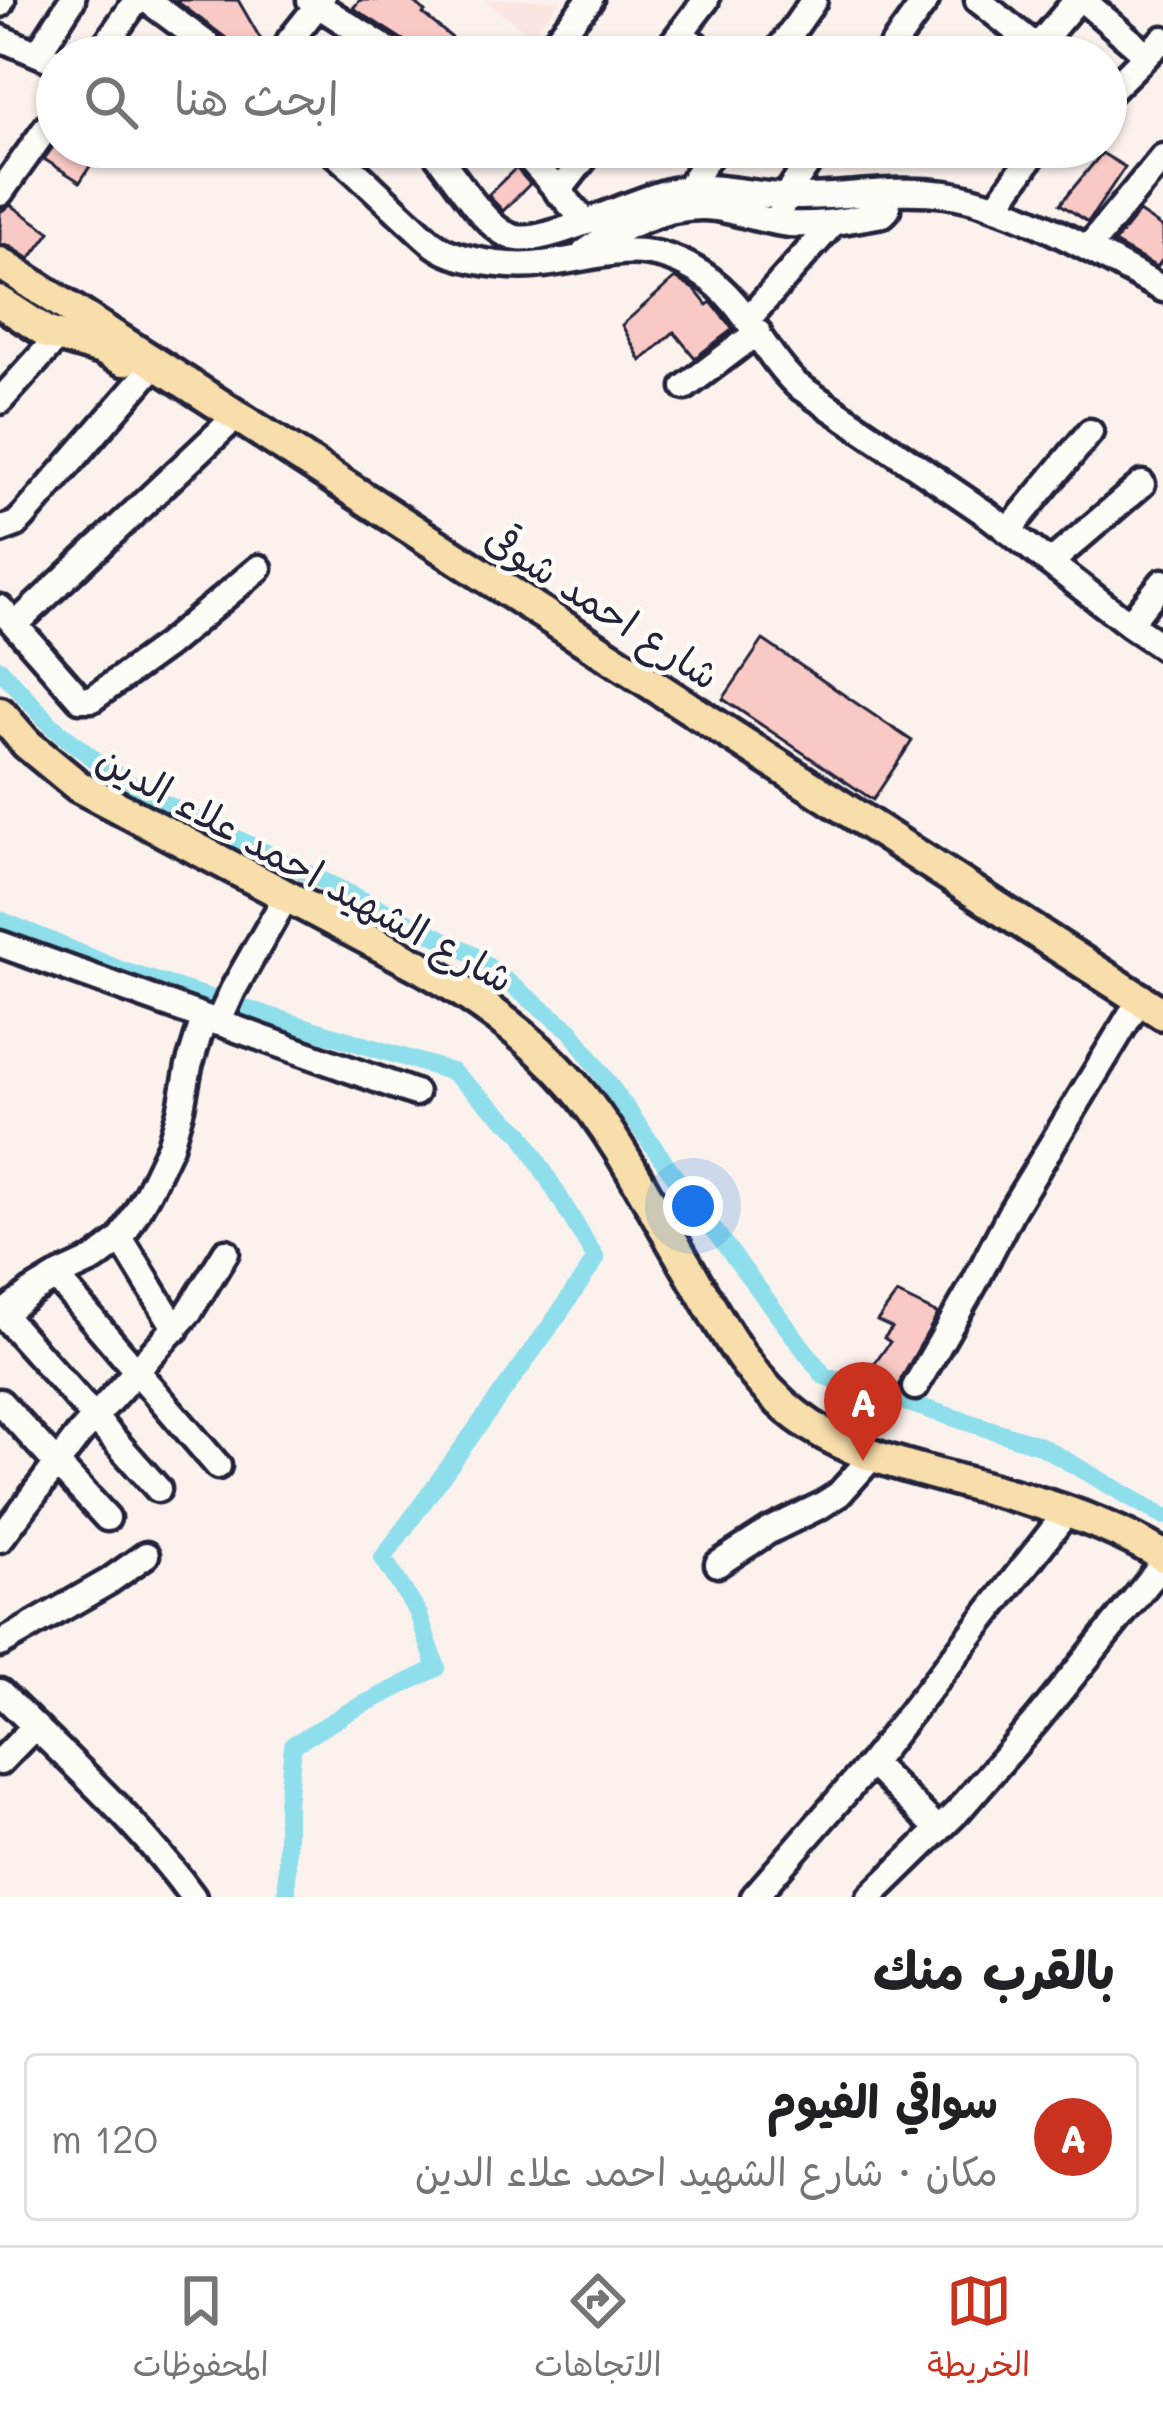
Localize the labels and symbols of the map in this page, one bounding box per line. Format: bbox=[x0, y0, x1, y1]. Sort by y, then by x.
street label: شارع احمد شوقى bbox=[474, 510, 730, 703]
street label: شارع الشهيد احمد علاء الدين bbox=[87, 731, 523, 1006]
your location bbox=[663, 1176, 723, 1236]
pin: A bbox=[824, 1362, 902, 1461]

